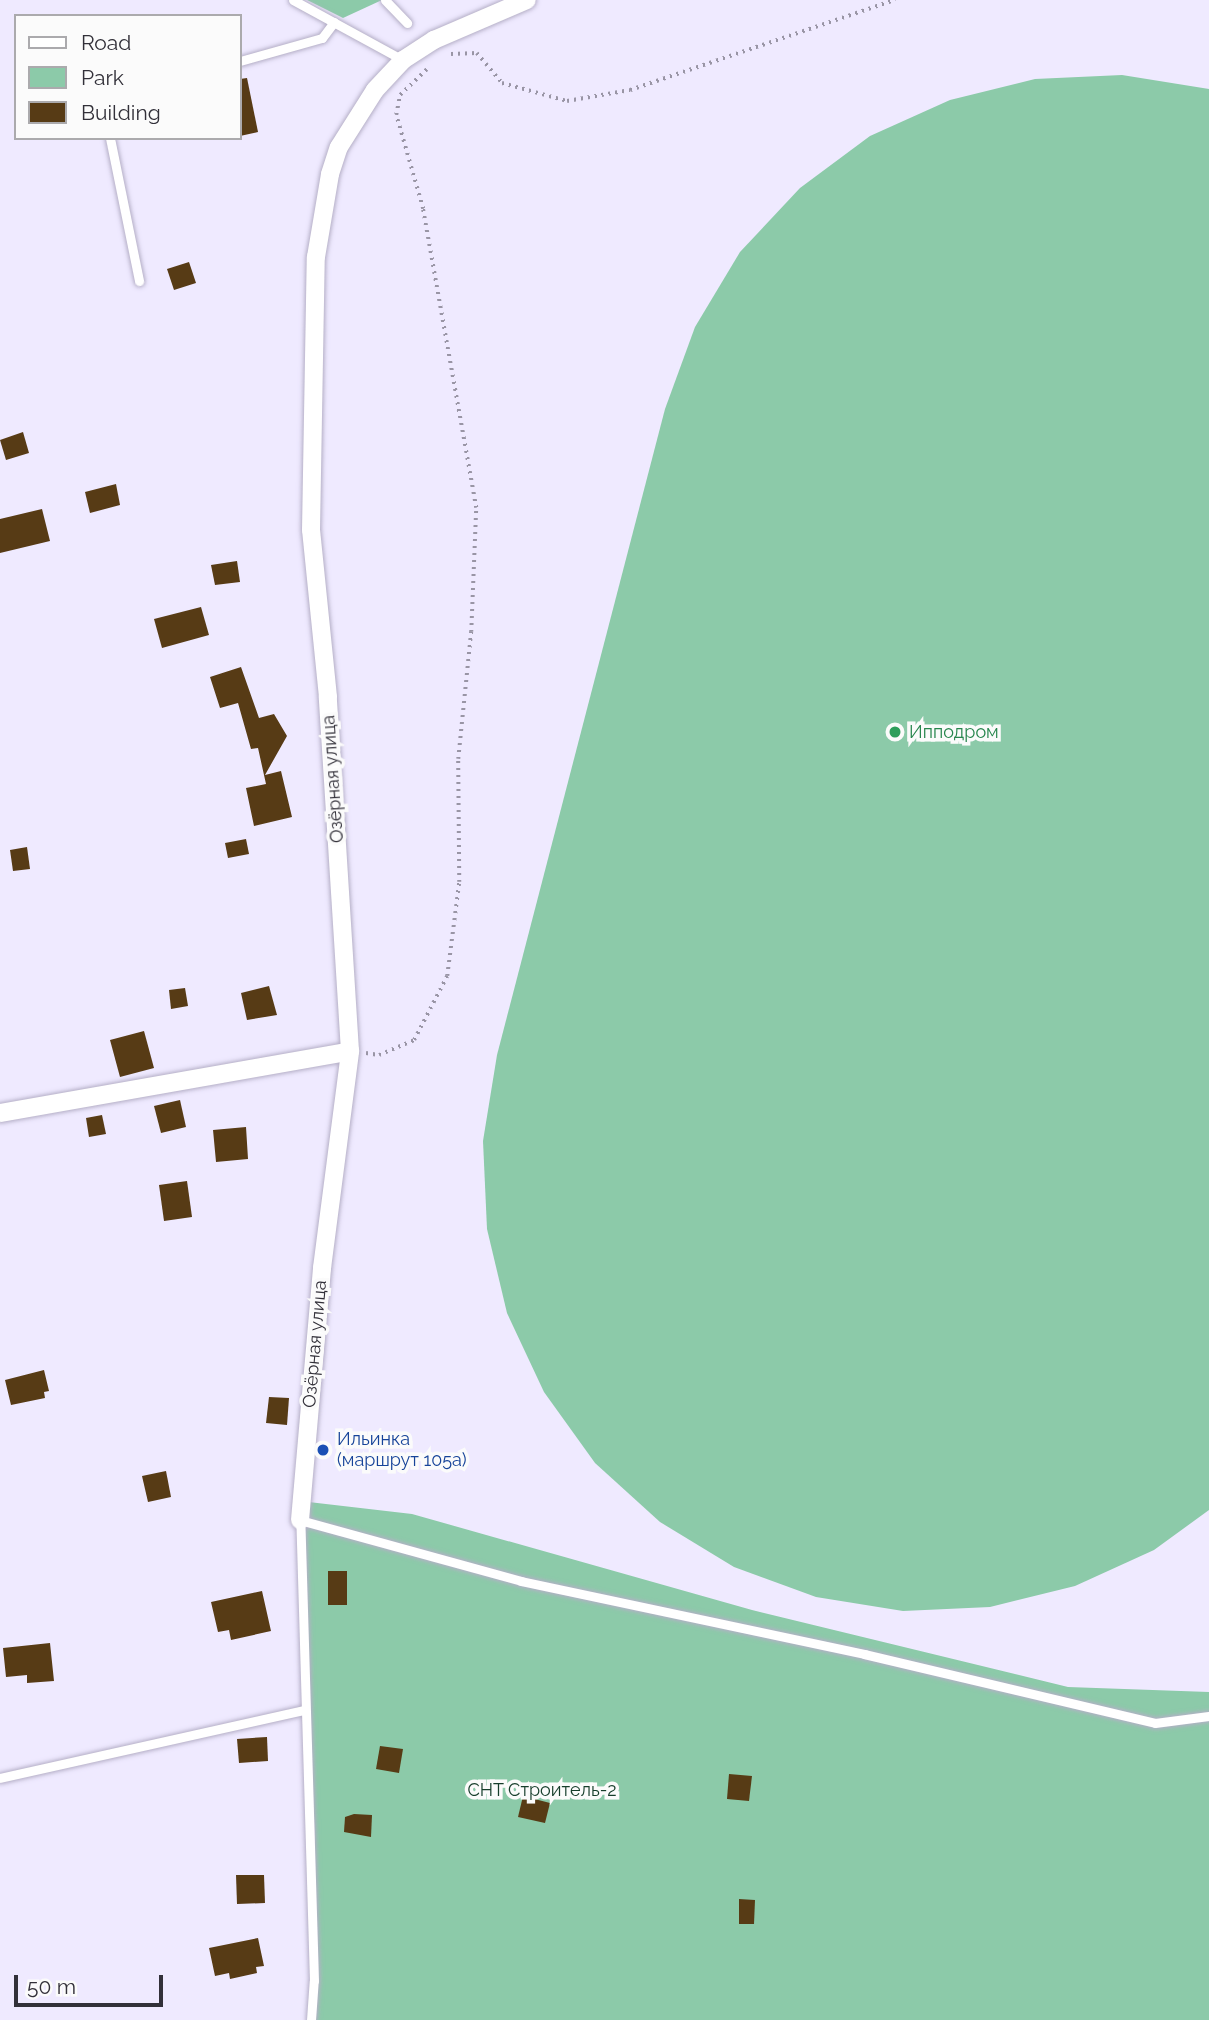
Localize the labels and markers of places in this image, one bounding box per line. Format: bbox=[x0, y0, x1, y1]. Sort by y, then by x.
place label: Ипподром bbox=[909, 721, 999, 743]
marker: Ипподром bbox=[887, 724, 903, 740]
place label: Ильинка (маршрут 105а) bbox=[337, 1429, 467, 1472]
marker: Ильинка (маршрут 105а) bbox=[315, 1442, 331, 1458]

